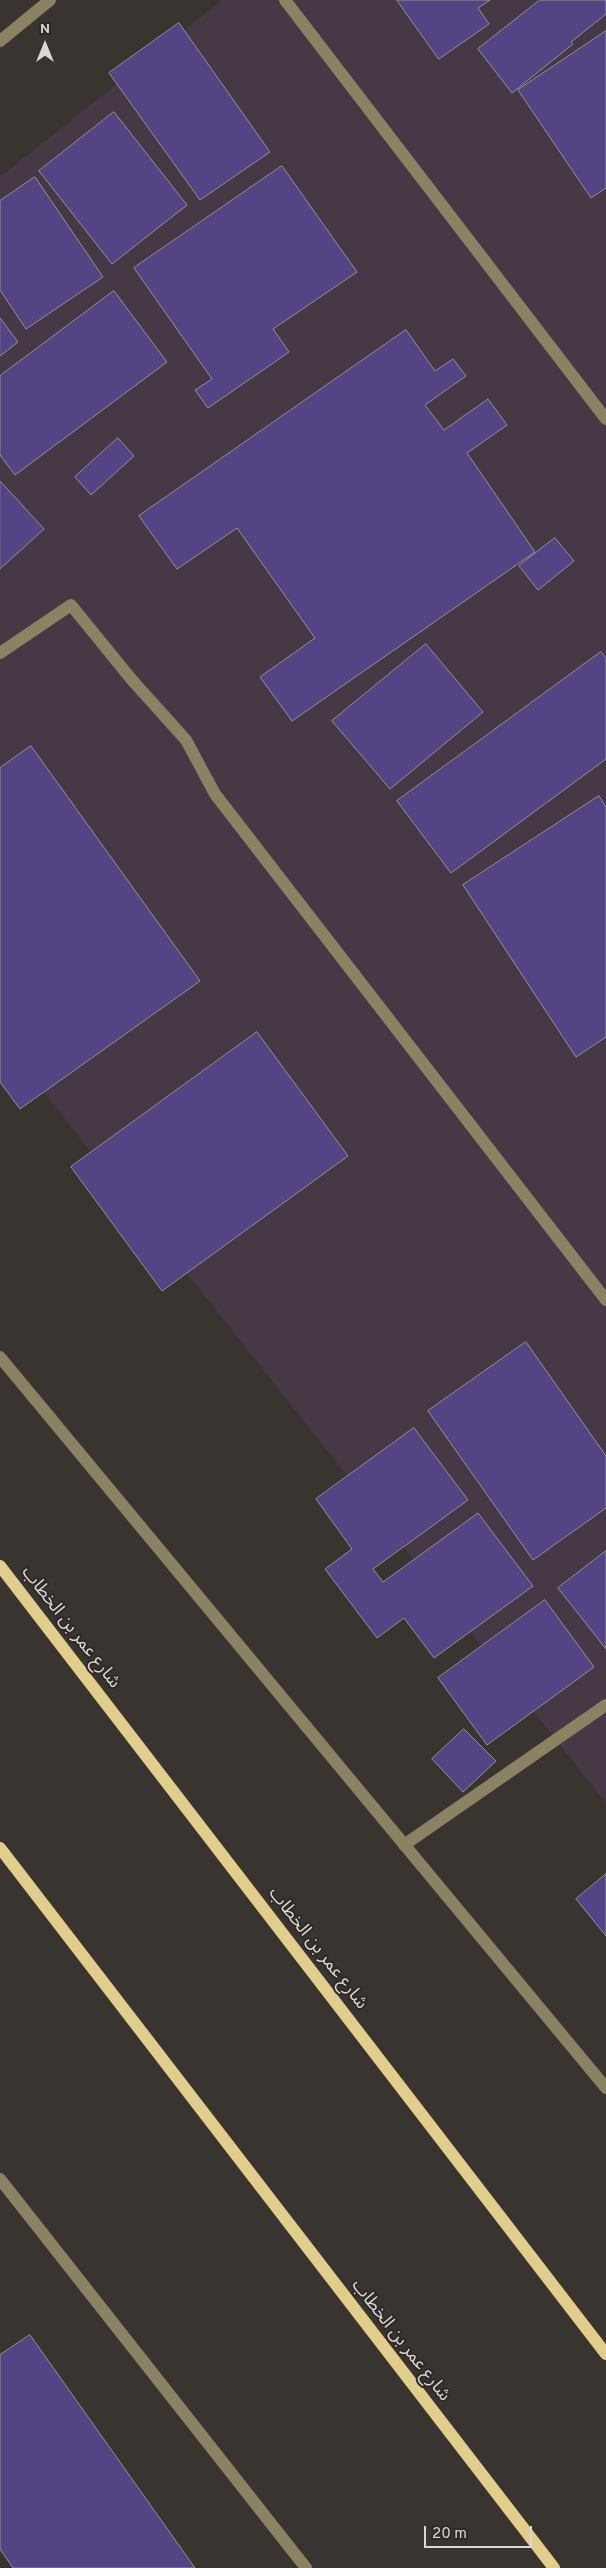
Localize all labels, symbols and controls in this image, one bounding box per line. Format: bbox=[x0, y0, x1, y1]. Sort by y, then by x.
north arrow bbox=[20, 20, 70, 70]
text: N bbox=[40, 21, 50, 38]
street label: شارع عمر بن الخطاب bbox=[16, 1563, 124, 1693]
street label: شارع عمر بن الخطاب bbox=[263, 1884, 371, 2014]
street label: شارع عمر بن الخطاب bbox=[346, 2276, 454, 2406]
scale bar bbox=[426, 2516, 534, 2548]
text: 20 m bbox=[432, 2525, 467, 2544]

